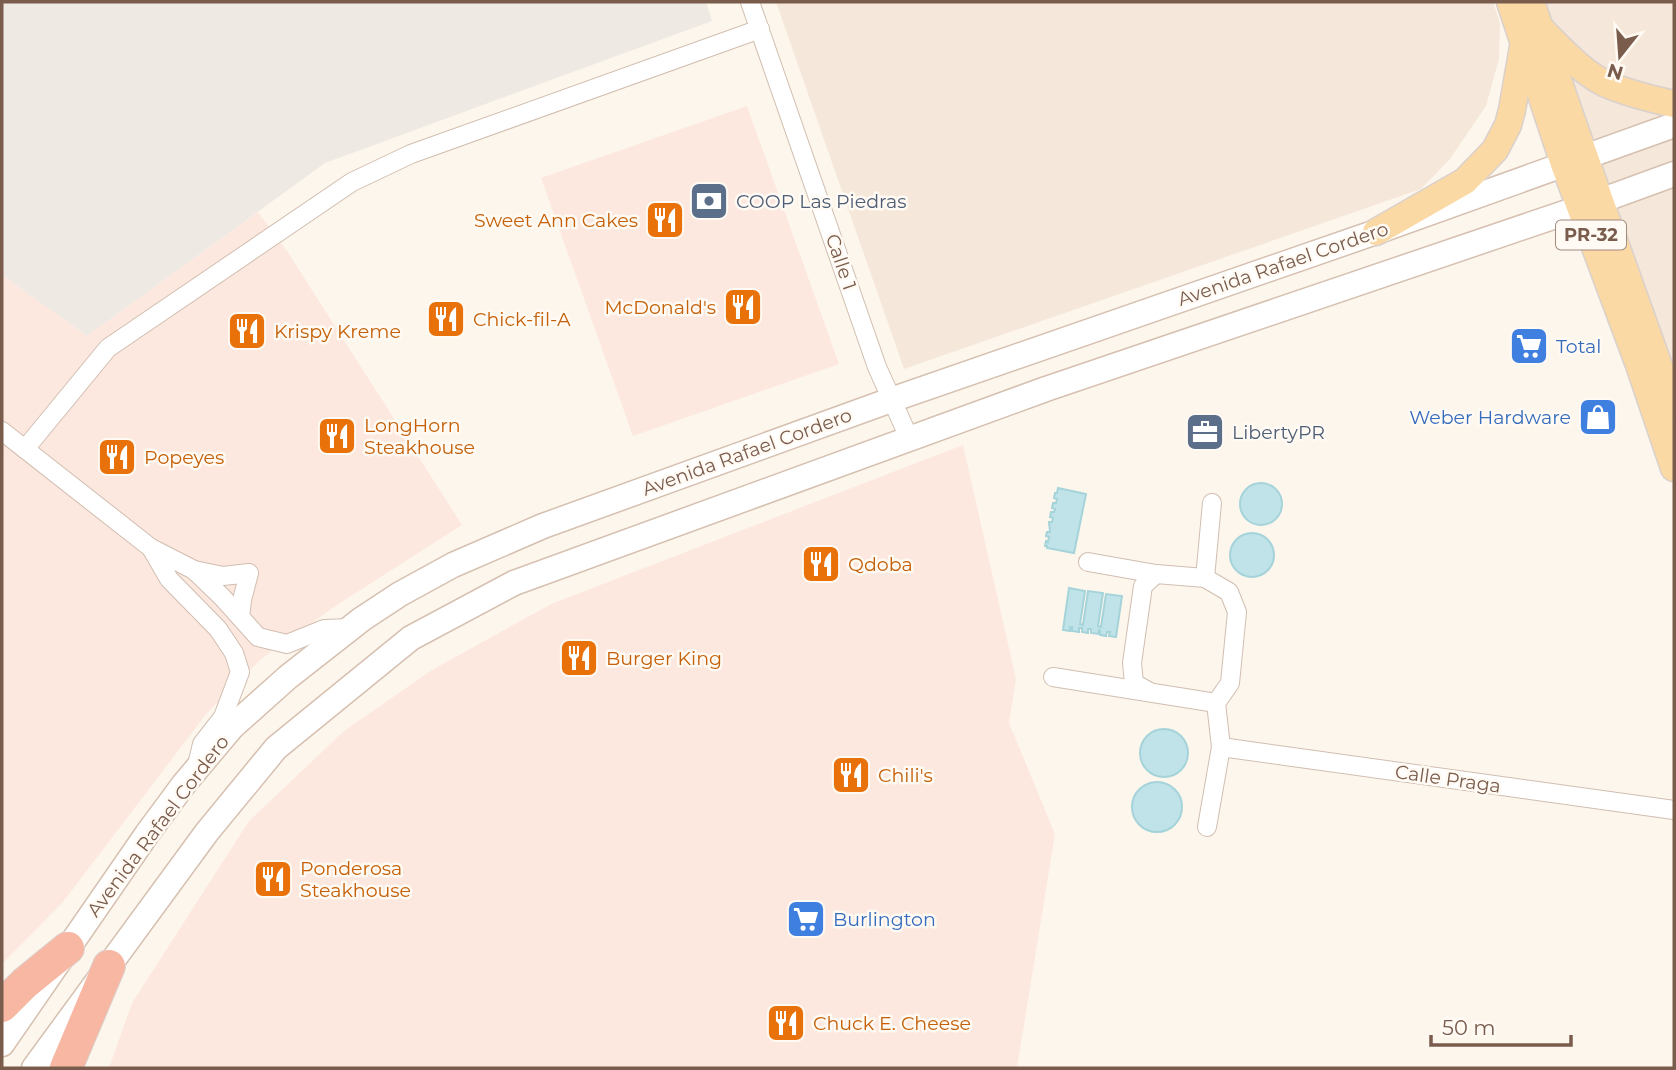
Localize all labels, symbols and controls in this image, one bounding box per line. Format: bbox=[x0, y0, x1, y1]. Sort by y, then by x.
north arrow bbox=[1585, 21, 1655, 91]
text: N bbox=[1604, 59, 1626, 85]
bank icon: COOP Las Piedras bbox=[688, 180, 730, 222]
place label: COOP Las Piedras bbox=[736, 190, 906, 213]
restaurant icon: Sweet Ann Cakes bbox=[644, 199, 686, 241]
place label: Sweet Ann Cakes bbox=[474, 209, 638, 232]
street label: Avenida Rafael Cordero bbox=[1175, 217, 1392, 311]
road number: PR-32 bbox=[1556, 220, 1626, 249]
street label: Calle 1 bbox=[821, 231, 861, 293]
restaurant icon: McDonald's bbox=[722, 286, 764, 328]
place label: McDonald's bbox=[604, 296, 716, 319]
restaurant icon: Chick-fil-A bbox=[425, 298, 467, 340]
place label: Chick-fil-A bbox=[473, 308, 571, 331]
restaurant icon: Krispy Kreme bbox=[226, 310, 268, 352]
place label: Krispy Kreme bbox=[274, 320, 401, 343]
supermarket icon: Total bbox=[1508, 325, 1550, 367]
place label: Total bbox=[1556, 335, 1601, 358]
shop icon: Weber Hardware bbox=[1577, 396, 1619, 438]
street label: Avenida Rafael Cordero bbox=[639, 403, 855, 501]
place label: Weber Hardware bbox=[1409, 406, 1571, 429]
office icon: LibertyPR bbox=[1184, 411, 1226, 453]
place label: LongHorn Steakhouse bbox=[364, 414, 475, 459]
restaurant icon: LongHorn Steakhouse bbox=[316, 415, 358, 457]
place label: LibertyPR bbox=[1232, 421, 1325, 444]
restaurant icon: Popeyes bbox=[96, 436, 138, 478]
place label: Popeyes bbox=[144, 446, 224, 469]
restaurant icon: Qdoba bbox=[800, 543, 842, 585]
place label: Qdoba bbox=[848, 553, 913, 576]
restaurant icon: Burger King bbox=[558, 637, 600, 679]
place label: Burger King bbox=[606, 647, 722, 670]
street label: Avenida Rafael Cordero bbox=[82, 731, 234, 921]
restaurant icon: Chili's bbox=[830, 754, 872, 796]
street label: Calle Praga bbox=[1394, 760, 1502, 798]
place label: Chili's bbox=[878, 764, 933, 787]
place label: Ponderosa Steakhouse bbox=[300, 857, 411, 902]
restaurant icon: Ponderosa Steakhouse bbox=[252, 858, 294, 900]
supermarket icon: Burlington bbox=[785, 898, 827, 940]
place label: Burlington bbox=[833, 908, 936, 931]
restaurant icon: Chuck E. Cheese bbox=[765, 1002, 807, 1044]
scale bar bbox=[1431, 1004, 1571, 1048]
place label: Chuck E. Cheese bbox=[813, 1012, 971, 1035]
text: 50 m bbox=[1442, 1015, 1496, 1040]

